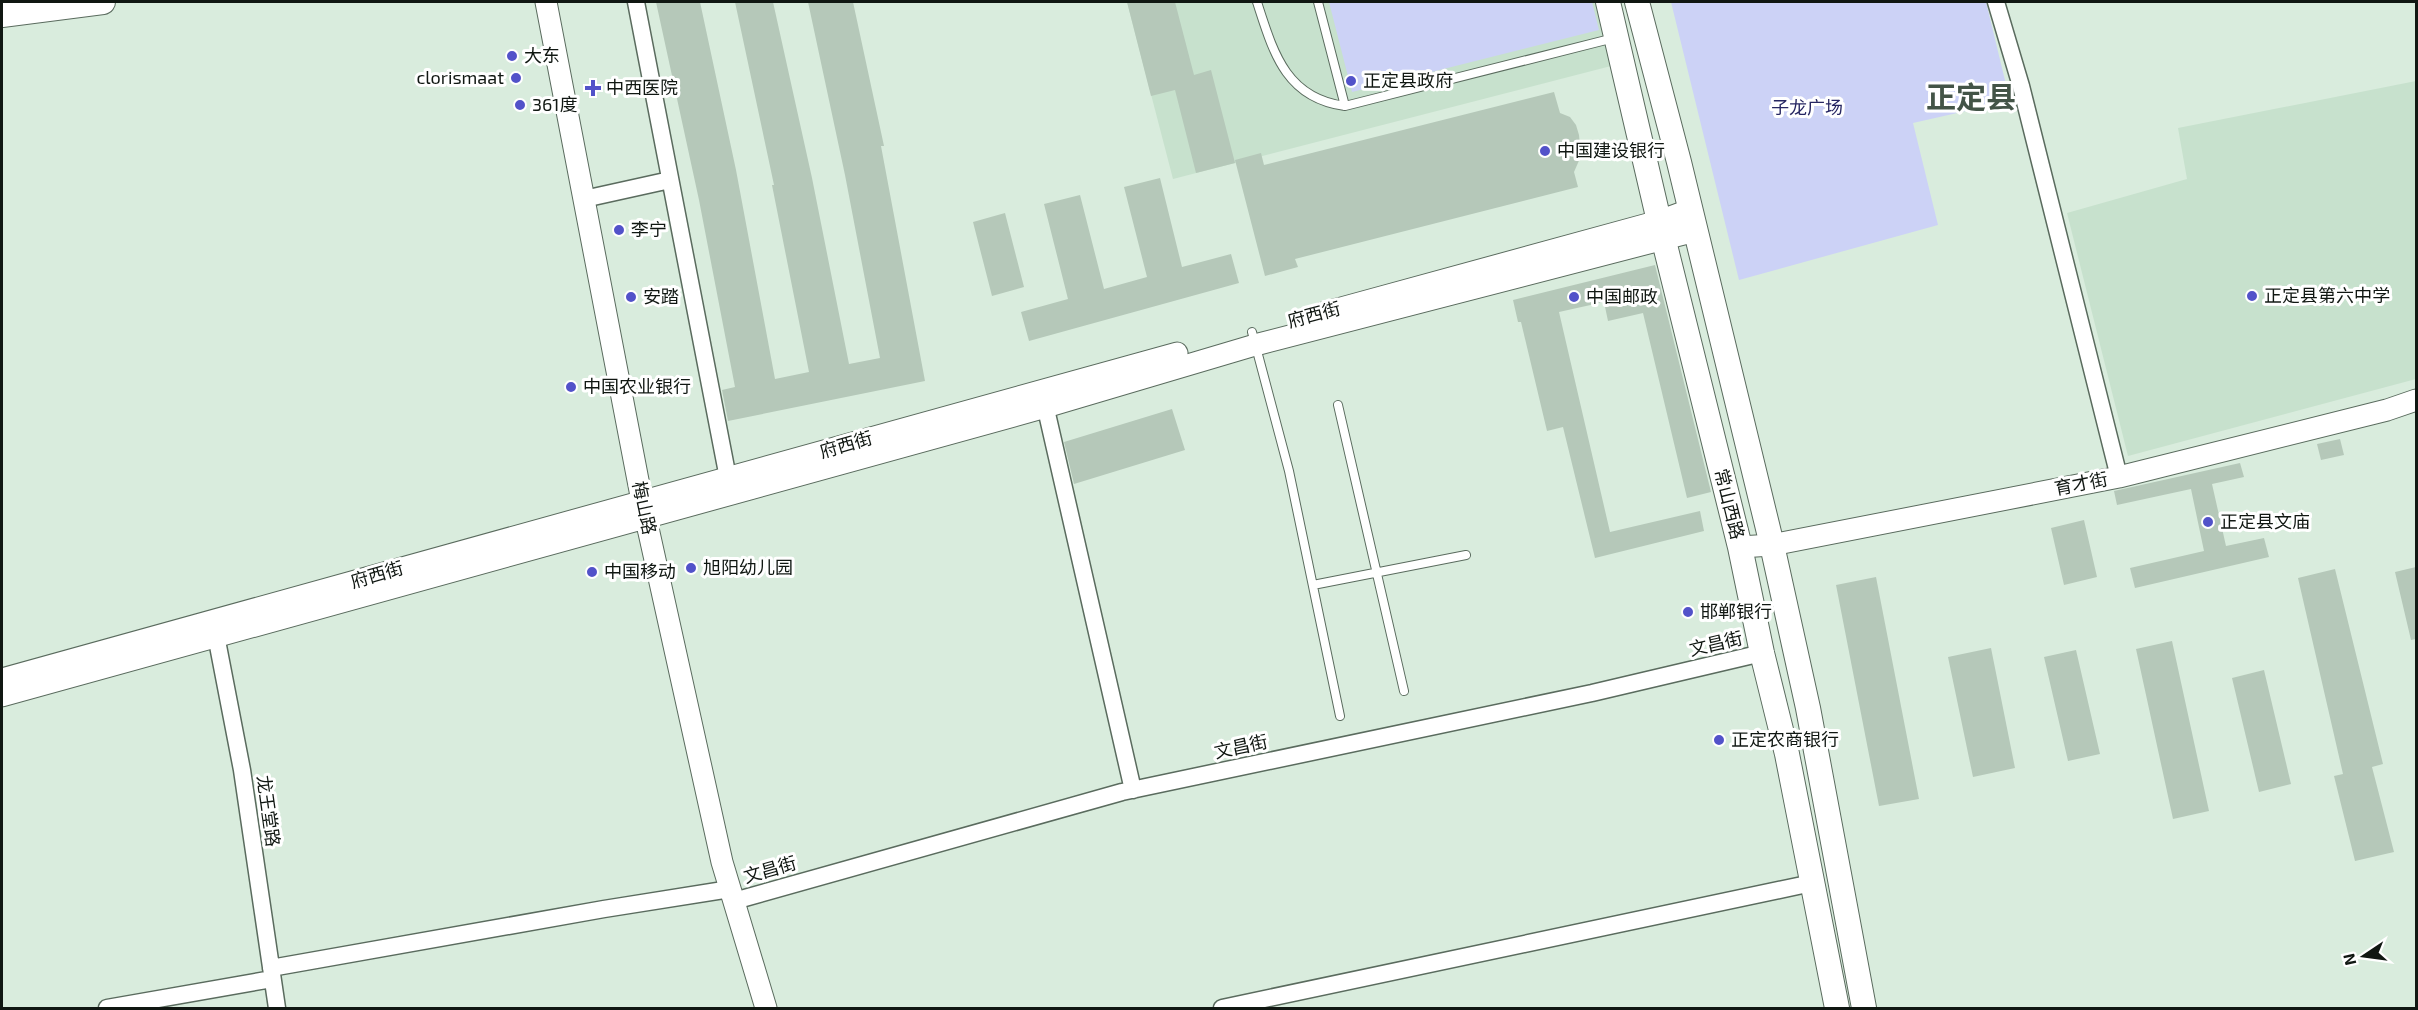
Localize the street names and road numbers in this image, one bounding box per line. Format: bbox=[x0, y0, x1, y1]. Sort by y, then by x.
street label: 府西街 bbox=[1285, 296, 1343, 332]
street label: 府西街 bbox=[817, 426, 875, 462]
street label: 常山西路 bbox=[1711, 466, 1749, 541]
street label: 育才街 bbox=[2052, 467, 2109, 499]
street label: 梅山路 bbox=[629, 479, 661, 536]
street label: 府西街 bbox=[348, 556, 406, 592]
street label: 文昌街 bbox=[1687, 626, 1745, 660]
street label: 文昌街 bbox=[1212, 730, 1269, 762]
street label: 龙王堂路 bbox=[253, 774, 285, 848]
street label: 文昌街 bbox=[741, 851, 799, 887]

